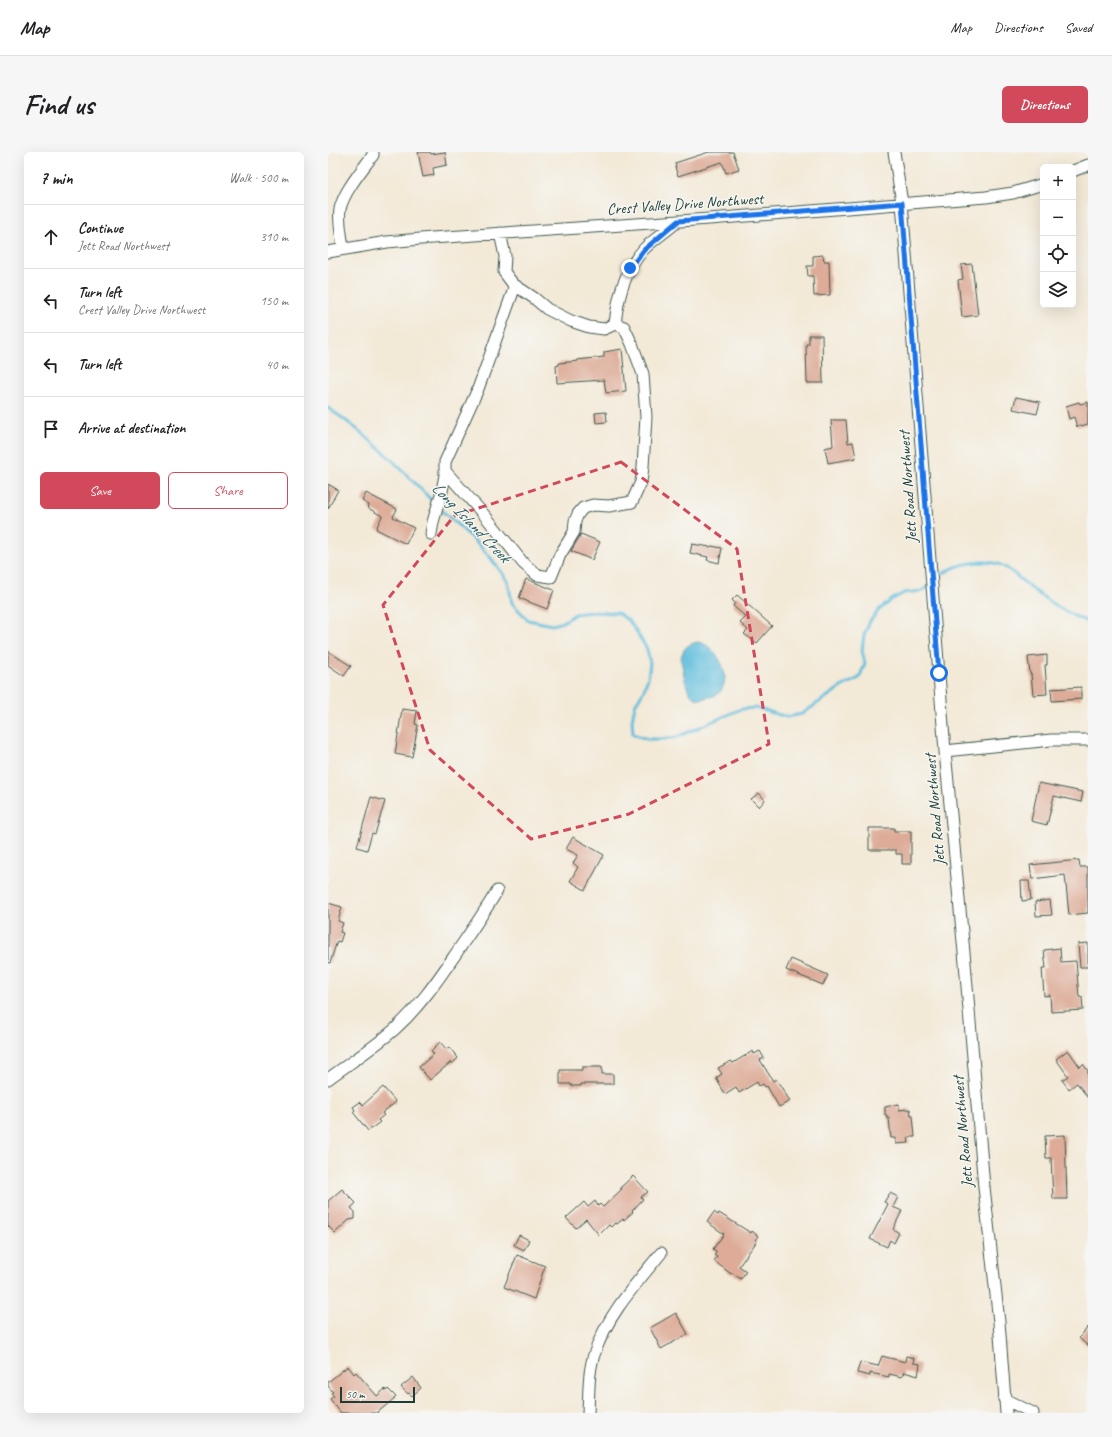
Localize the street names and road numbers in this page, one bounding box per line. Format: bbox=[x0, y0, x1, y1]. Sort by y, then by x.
street label: Crest Valley Drive Northwest bbox=[606, 188, 765, 219]
street label: Jett Road Northwest bbox=[894, 428, 922, 545]
street label: Jett Road Northwest bbox=[920, 751, 950, 868]
street label: Jett Road Northwest bbox=[948, 1073, 978, 1190]

